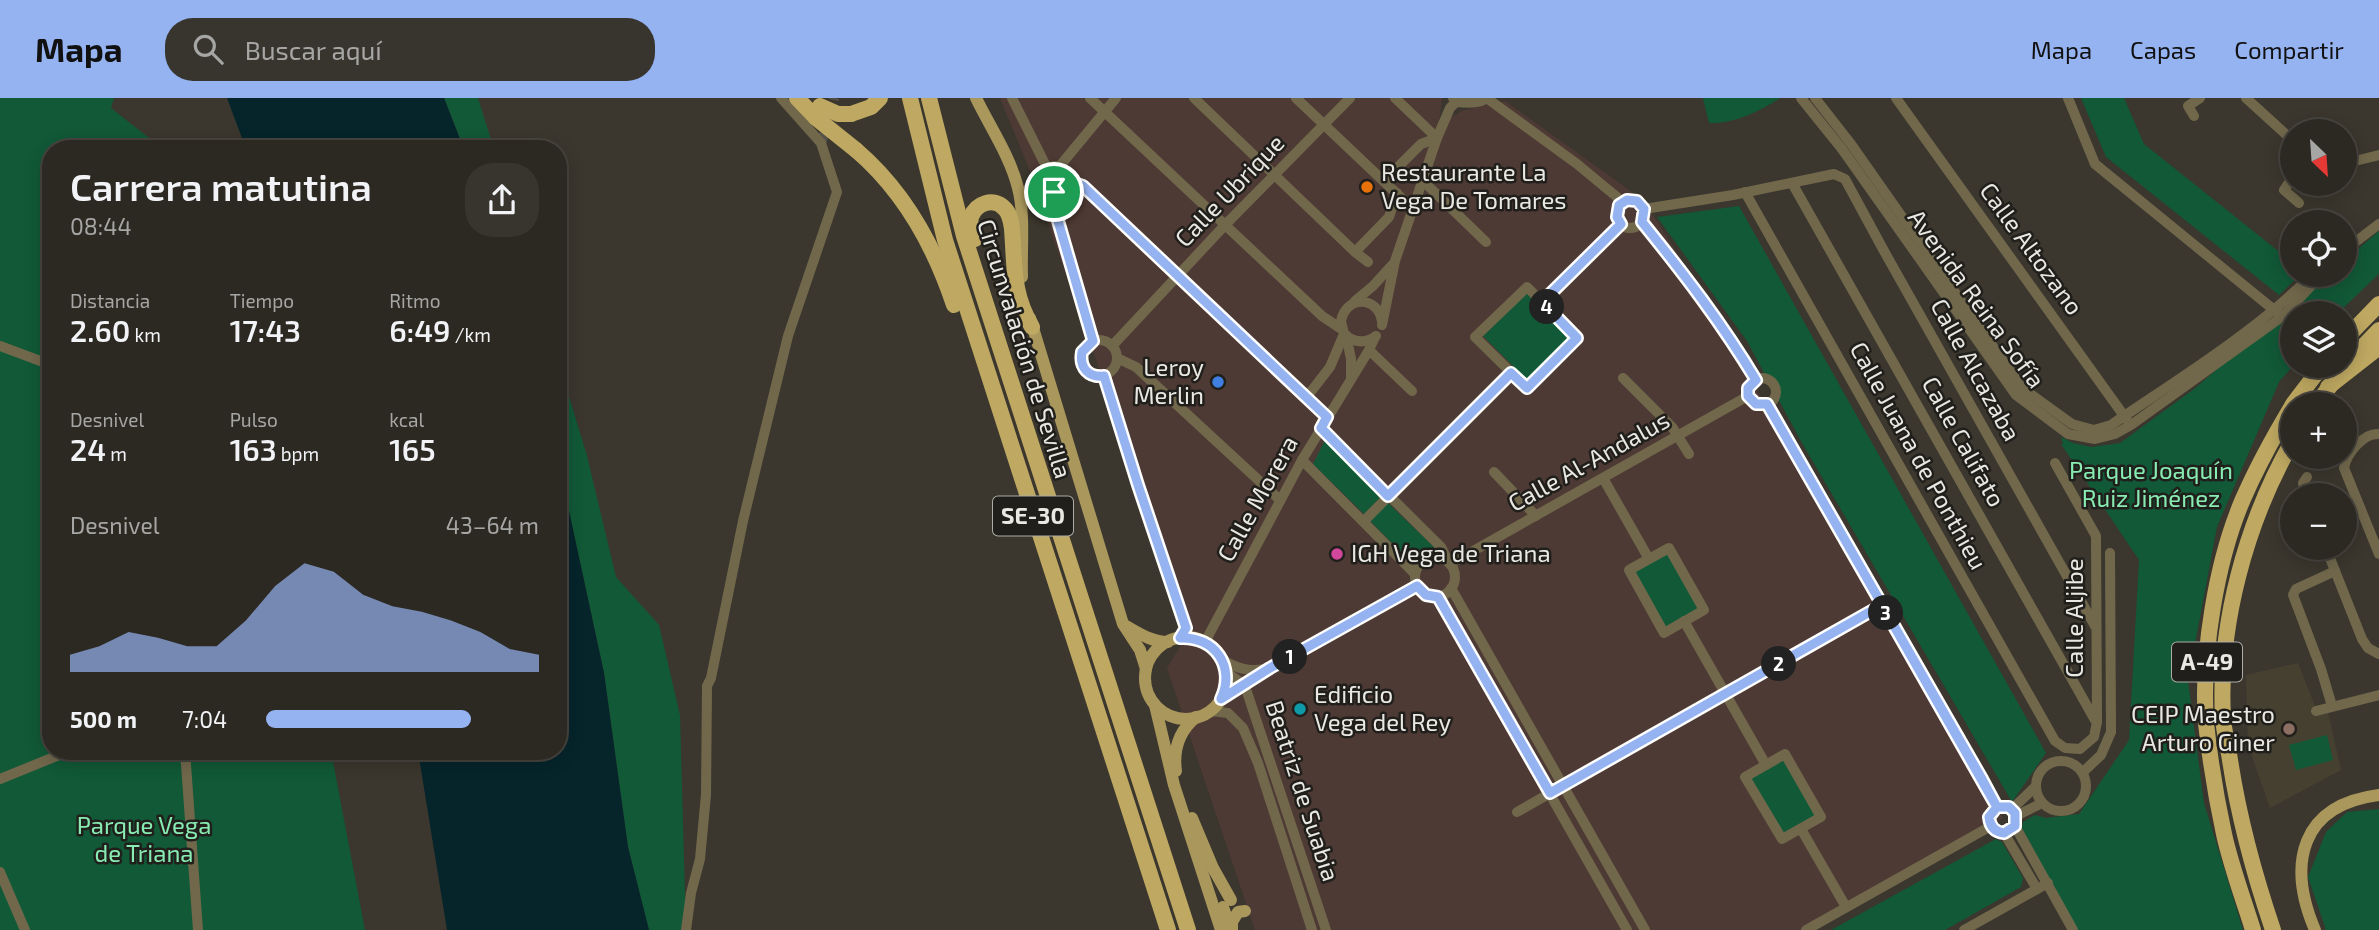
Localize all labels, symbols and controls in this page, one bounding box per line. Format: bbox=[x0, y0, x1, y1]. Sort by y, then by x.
search box bbox=[165, 18, 655, 81]
text: Mapa bbox=[35, 29, 123, 69]
icon: search bbox=[189, 30, 227, 68]
text: Buscar aquí bbox=[245, 34, 382, 65]
text: Mapa bbox=[2031, 35, 2092, 64]
text: Capas bbox=[2130, 35, 2196, 64]
text: Compartir bbox=[2234, 35, 2344, 64]
north arrow bbox=[2280, 119, 2357, 196]
map controls bbox=[2280, 119, 2357, 560]
street label: Calle Ubrique bbox=[1168, 128, 1290, 252]
place label: Restaurante La Vega De Tomares bbox=[1381, 157, 1567, 214]
pin bbox=[1024, 162, 1084, 222]
text: Carrera matutina bbox=[70, 163, 372, 209]
button: share bbox=[465, 163, 539, 237]
icon: arrive bbox=[1035, 173, 1073, 211]
street label: Calle Altozano bbox=[1975, 176, 2090, 320]
marker: Restaurante La Vega De Tomares bbox=[1359, 179, 1375, 195]
street label: Avenida Reina Sofía bbox=[1903, 203, 2052, 393]
button: locate bbox=[2280, 210, 2357, 287]
text: 08:44 bbox=[70, 212, 132, 240]
street label: Circunvalación de Sevilla bbox=[972, 216, 1079, 482]
text: Distancia bbox=[70, 289, 150, 312]
text: Tiempo bbox=[230, 289, 294, 312]
text: Ritmo bbox=[389, 289, 440, 312]
pin: 4 bbox=[1530, 290, 1564, 325]
street label: Calle Alcazaba bbox=[1925, 293, 2027, 445]
text: 4 bbox=[1540, 295, 1553, 318]
button: layers bbox=[2280, 301, 2357, 378]
text: 2.60 bbox=[70, 312, 130, 348]
text: 17:43 bbox=[230, 312, 301, 348]
text: 6:49 bbox=[389, 312, 451, 348]
text: km bbox=[130, 323, 161, 346]
text: /km bbox=[451, 323, 491, 346]
street label: Calle Juana de Ponthieu bbox=[1845, 336, 1994, 574]
place label: Leroy Merlin bbox=[1133, 352, 1204, 409]
street label: Calle Califato bbox=[1917, 371, 2012, 511]
marker: Leroy Merlin bbox=[1210, 374, 1226, 390]
button: + bbox=[2280, 392, 2357, 469]
street label: Calle Al-Andalus bbox=[1503, 404, 1674, 517]
text: Desnivel bbox=[70, 408, 144, 431]
text: Pulso bbox=[230, 408, 278, 431]
text: kcal bbox=[389, 408, 424, 431]
street label: Calle Morera bbox=[1210, 430, 1303, 566]
text: 24 bbox=[70, 431, 106, 467]
text: 163 bbox=[230, 431, 277, 467]
text: 165 bbox=[389, 431, 436, 467]
text: m bbox=[106, 442, 127, 465]
text: bpm bbox=[277, 442, 319, 465]
park label: Parque Joaquín Ruiz Jiménez bbox=[2069, 455, 2233, 512]
button: − bbox=[2280, 483, 2357, 560]
road number: SE-30 bbox=[993, 496, 1073, 536]
text: Desnivel bbox=[70, 511, 160, 539]
text: 43–64 m bbox=[446, 511, 539, 539]
place label: IGH Vega de Triana bbox=[1351, 538, 1551, 567]
marker: IGH Vega de Triana bbox=[1329, 546, 1345, 562]
street label: Calle Aljibe bbox=[2059, 558, 2088, 678]
pin: 3 bbox=[1868, 596, 1904, 630]
text: 3 bbox=[1880, 601, 1891, 624]
pin: 1 bbox=[1272, 640, 1308, 674]
road number: A-49 bbox=[2172, 642, 2242, 682]
text: 1 bbox=[1285, 645, 1294, 668]
pin: 2 bbox=[1762, 646, 1796, 682]
text: 2 bbox=[1773, 652, 1784, 675]
place label: Edificio Vega del Rey bbox=[1314, 679, 1451, 736]
street label: Beatriz de Suabia bbox=[1261, 696, 1346, 885]
place label: CEIP Maestro Arturo Giner bbox=[2131, 699, 2275, 756]
marker: Edificio Vega del Rey bbox=[1292, 701, 1308, 717]
text: 500 m bbox=[70, 705, 137, 733]
text: 7:04 bbox=[182, 705, 227, 733]
marker: CEIP Maestro Arturo Giner bbox=[2281, 721, 2297, 737]
park label: Parque Vega de Triana bbox=[77, 810, 211, 867]

